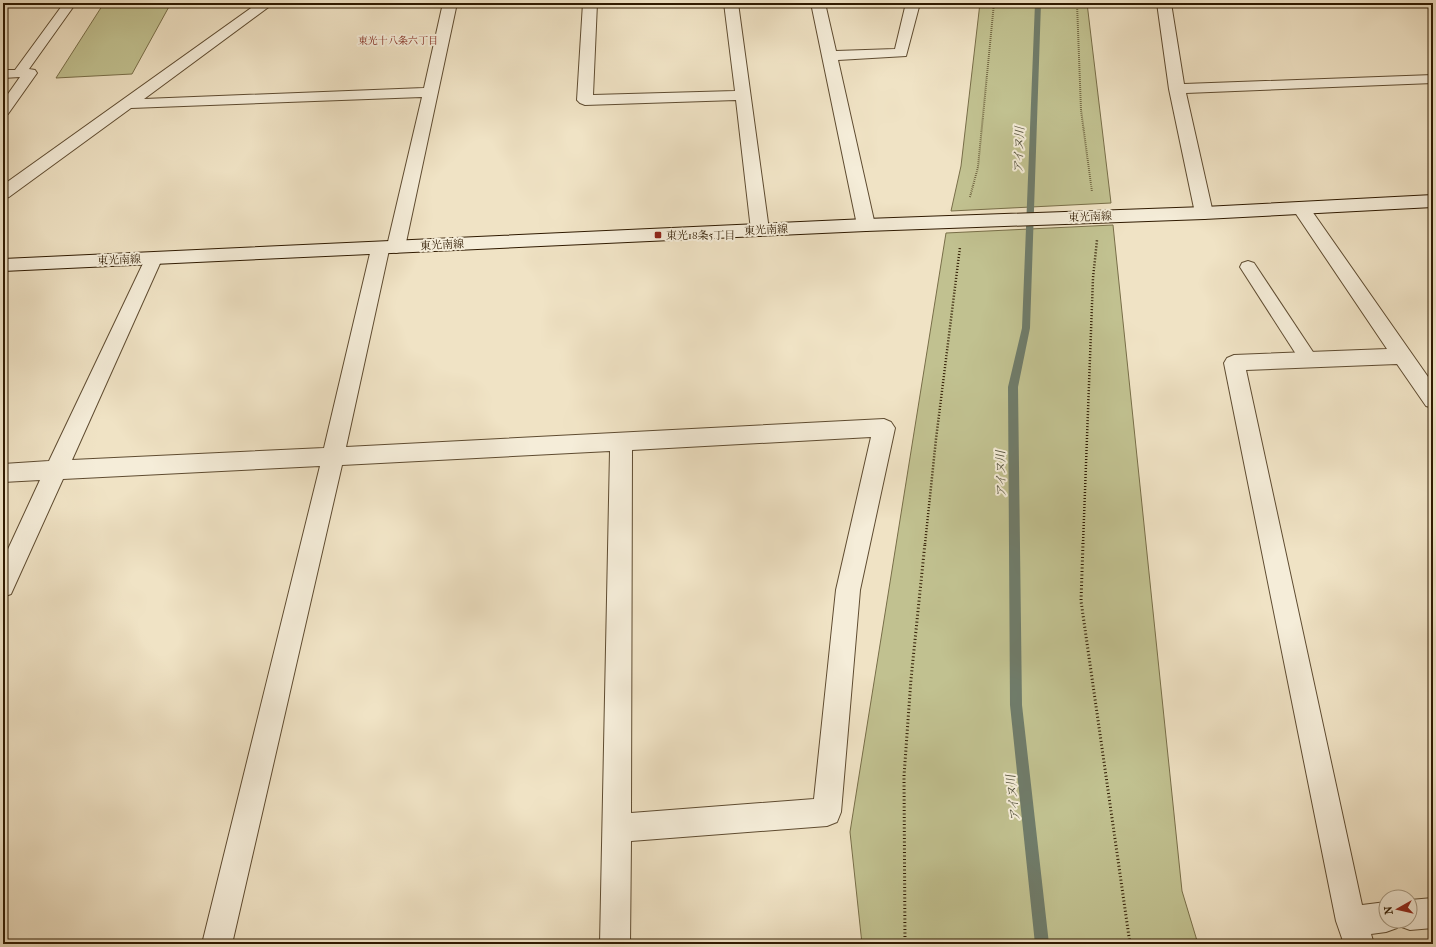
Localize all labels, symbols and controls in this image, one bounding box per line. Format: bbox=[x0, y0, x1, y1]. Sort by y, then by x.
district label: 東光十八条六丁目 bbox=[358, 35, 438, 47]
water label: アイヌ川 bbox=[1011, 124, 1027, 174]
street label: 東光南線 bbox=[1068, 210, 1112, 224]
street label: 東光南線 bbox=[744, 222, 788, 238]
place label: 東光18条5丁目 bbox=[666, 229, 735, 242]
marker: 東光18条5丁目 bbox=[653, 230, 663, 240]
street label: 東光南線 bbox=[420, 237, 464, 253]
street label: 東光南線 bbox=[97, 253, 141, 267]
water label: アイヌ川 bbox=[994, 448, 1008, 498]
water label: アイヌ川 bbox=[1003, 772, 1022, 822]
north arrow bbox=[1378, 889, 1418, 929]
text: N bbox=[1381, 905, 1396, 915]

